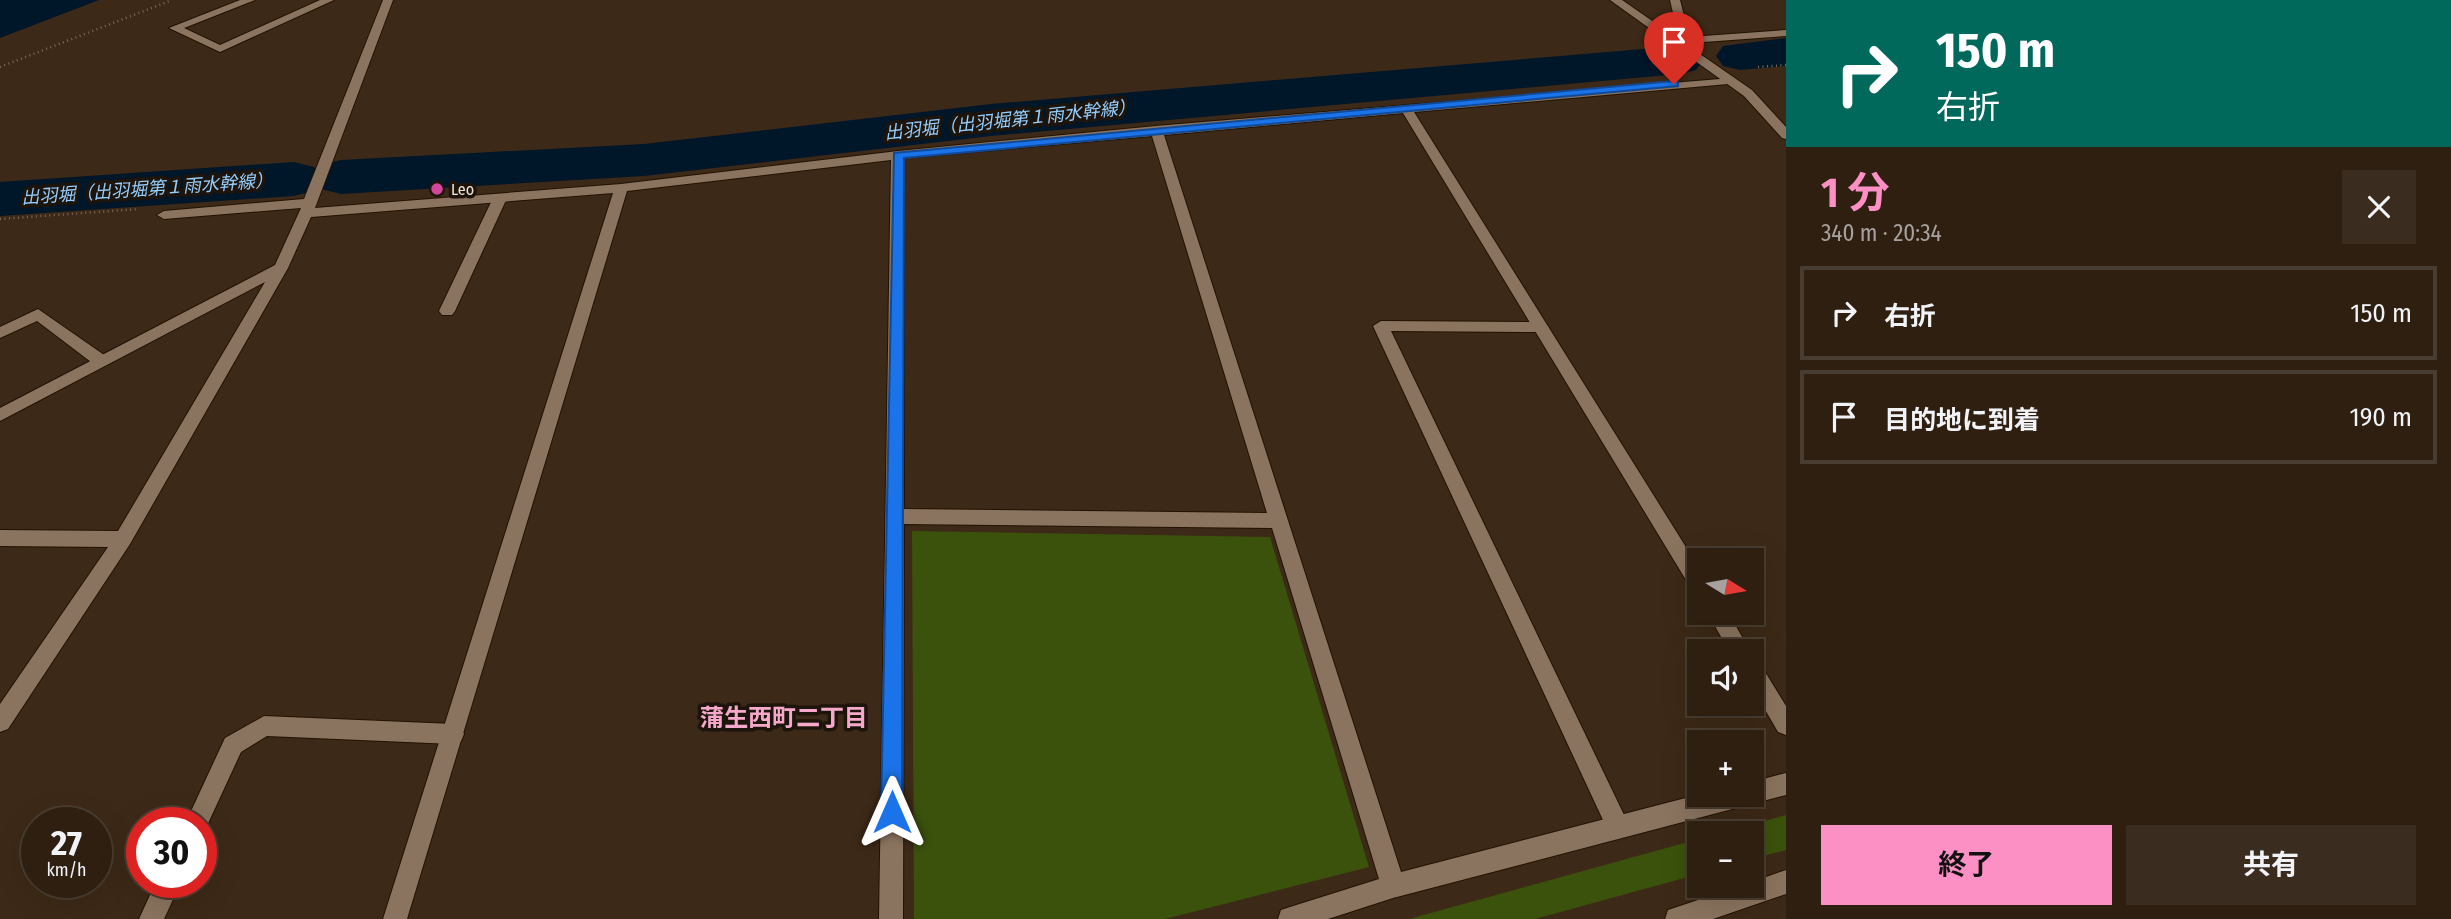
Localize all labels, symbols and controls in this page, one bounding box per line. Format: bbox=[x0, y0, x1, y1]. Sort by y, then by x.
pin bbox=[1644, 12.0, 1704, 84]
text: 150 m bbox=[1936, 21, 2055, 80]
icon: arrive bbox=[1655, 23, 1693, 61]
icon: right bbox=[1821, 28, 1912, 119]
text: 右折 bbox=[1936, 88, 2000, 126]
water label: 出羽堀（出羽堀第１雨水幹線） bbox=[884, 96, 1136, 144]
text: 1 分 bbox=[1821, 168, 1890, 218]
water label: 出羽堀（出羽堀第１雨水幹線） bbox=[21, 169, 273, 209]
button: close bbox=[2342, 170, 2416, 244]
place label: Leo bbox=[451, 180, 474, 199]
marker: Leo bbox=[429, 181, 445, 197]
text: 340 m · 20:34 bbox=[1821, 219, 1942, 247]
icon: right bbox=[1825, 294, 1863, 332]
text: 150 m bbox=[2350, 298, 2412, 329]
text: 右折 bbox=[1884, 301, 1936, 332]
icon: arrive bbox=[1825, 398, 1863, 436]
text: 190 m bbox=[2350, 402, 2412, 433]
text: 目的地に到着 bbox=[1884, 405, 2040, 436]
north arrow bbox=[1687, 548, 1764, 625]
map controls bbox=[1687, 548, 1764, 898]
button: sound bbox=[1687, 639, 1764, 716]
district label: 蒲生西町二丁目 bbox=[700, 704, 868, 732]
button: + bbox=[1687, 730, 1764, 807]
position arrow bbox=[855, 775, 929, 849]
speed limit sign: 30 bbox=[126, 807, 217, 898]
button: − bbox=[1687, 821, 1764, 898]
text: 27 bbox=[51, 822, 82, 864]
button: 終了 bbox=[1821, 825, 2112, 905]
button: 共有 bbox=[2126, 825, 2416, 905]
text: km/h bbox=[46, 859, 87, 881]

